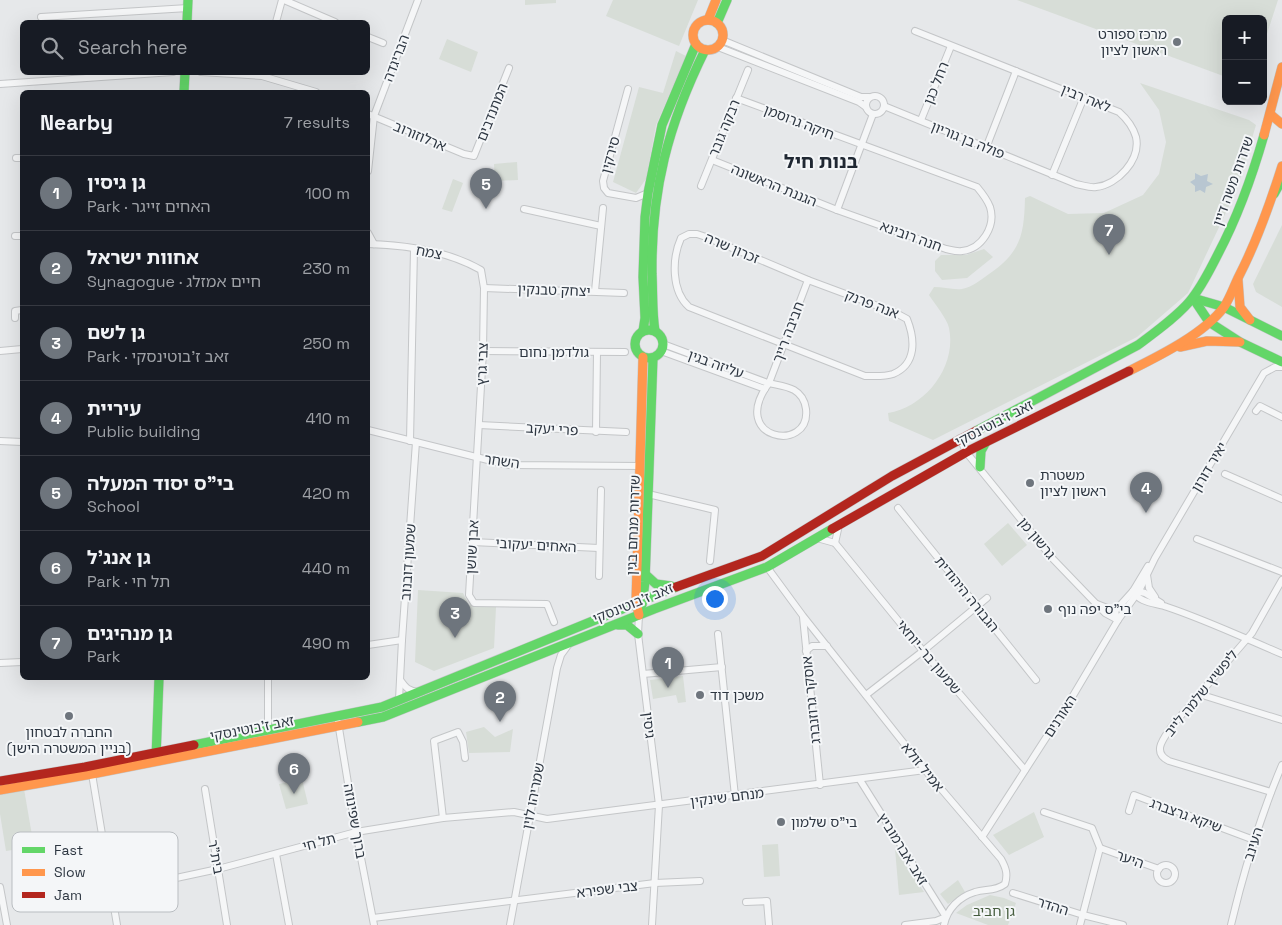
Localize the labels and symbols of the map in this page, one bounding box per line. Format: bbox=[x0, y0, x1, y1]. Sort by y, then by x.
place label: מרכז ספורט ראשון לציון bbox=[1098, 25, 1167, 59]
street label: הבריגדה bbox=[379, 32, 413, 84]
marker: מרכז ספורט ראשון לציון bbox=[1171, 36, 1183, 48]
street label: רחל כגן bbox=[919, 59, 953, 107]
street label: המתנדבים bbox=[472, 80, 512, 144]
street label: לאה רבין bbox=[1059, 80, 1113, 116]
street label: רבקה גובר bbox=[704, 97, 744, 159]
street label: חיקה גרוסמן bbox=[761, 100, 837, 144]
street label: ארלוזורוב bbox=[391, 117, 449, 155]
street label: פולה בן גוריון bbox=[928, 117, 1008, 163]
street label: סירקין bbox=[596, 134, 624, 176]
street label: שדרות משה דיין bbox=[1208, 134, 1258, 228]
district label: בנות חיל bbox=[784, 149, 858, 174]
street label: הגננת הראשונה bbox=[728, 160, 820, 210]
pin: 5 bbox=[470, 168, 502, 209]
pin: 7 bbox=[1093, 214, 1125, 255]
street label: חנה רובינא bbox=[878, 216, 944, 256]
street label: זכרון שרה bbox=[702, 228, 762, 268]
street label: צמח bbox=[414, 241, 444, 263]
street label: יצחק טבנקין bbox=[517, 280, 591, 300]
street label: אנה פרנק bbox=[842, 285, 902, 323]
street label: חביבה רייך bbox=[768, 299, 808, 365]
street label: צבי גרץ bbox=[472, 342, 492, 386]
street label: גולדמן נחום bbox=[519, 343, 589, 361]
street label: עליזה בגין bbox=[686, 346, 746, 382]
street label: זאב ז'בוטינסקי bbox=[952, 395, 1036, 450]
street label: פרי יעקב bbox=[525, 419, 579, 439]
street label: יאיר דורון bbox=[1187, 439, 1231, 495]
street label: השחר bbox=[483, 450, 521, 472]
place label: משטרת ראשון לציון bbox=[1040, 466, 1106, 500]
pin: 4 bbox=[1130, 472, 1162, 513]
street label: שדרות מנחם בגין bbox=[622, 474, 644, 576]
marker: משטרת ראשון לציון bbox=[1024, 477, 1036, 489]
street label: גרשון מן bbox=[1014, 513, 1060, 563]
street label: אבן שושן bbox=[462, 519, 482, 575]
street label: שמעון דובנוב bbox=[396, 523, 420, 601]
street label: האחים יעקובי bbox=[495, 534, 577, 556]
street label: הגבורה היהודית bbox=[931, 552, 1003, 636]
street label: זאב ז'בוטינסקי bbox=[590, 579, 676, 627]
your location bbox=[702, 586, 728, 612]
pin: 3 bbox=[439, 597, 471, 638]
place label: בי"ס יפה נוף bbox=[1058, 600, 1131, 618]
marker: בי"ס יפה נוף bbox=[1042, 603, 1054, 615]
street label: שמעון בר-יוחאי bbox=[893, 616, 965, 698]
street label: ליפשיץ שלמה לייב bbox=[1160, 646, 1242, 740]
pin: 1 bbox=[652, 647, 684, 688]
street label: אוסקר גרוזנברג bbox=[797, 655, 825, 745]
pin: 2 bbox=[484, 681, 516, 722]
place label: משכן דוד bbox=[710, 686, 764, 704]
marker: משכן דוד bbox=[694, 689, 706, 701]
street label: האורנים bbox=[1040, 691, 1080, 741]
marker: החברה לבטחון (בניין המשטרה הישן) bbox=[63, 710, 75, 722]
street label: זאב ז'בוטינסקי bbox=[208, 711, 296, 745]
street label: גיסין bbox=[638, 711, 660, 739]
place label: החברה לבטחון (בניין המשטרה הישן) bbox=[7, 723, 131, 757]
street label: אמיל זולא bbox=[898, 739, 948, 795]
pin: 6 bbox=[278, 753, 310, 794]
street label: שמריהו לוין bbox=[518, 761, 548, 831]
street label: ברוך שפינוזה bbox=[340, 782, 370, 860]
street label: מנחם שינקין bbox=[689, 784, 765, 810]
street label: שיקא גרצברג bbox=[1147, 794, 1225, 836]
street label: זאב אברמוביץ bbox=[874, 810, 932, 889]
place label: בי"ס שלמון bbox=[791, 813, 857, 831]
marker: בי"ס שלמון bbox=[775, 816, 787, 828]
street label: העינב bbox=[1239, 825, 1267, 863]
street label: תל חי bbox=[300, 829, 338, 855]
legend bbox=[12, 832, 178, 912]
street label: בית"ר bbox=[204, 838, 228, 876]
text: Fast bbox=[54, 841, 83, 859]
street label: היער bbox=[1114, 846, 1146, 872]
text: Slow bbox=[54, 863, 86, 881]
street label: צבי שפירא bbox=[575, 876, 639, 902]
text: Jam bbox=[54, 886, 82, 904]
street label: ההדר bbox=[1035, 893, 1071, 919]
park label: גן חביב bbox=[973, 902, 1015, 920]

